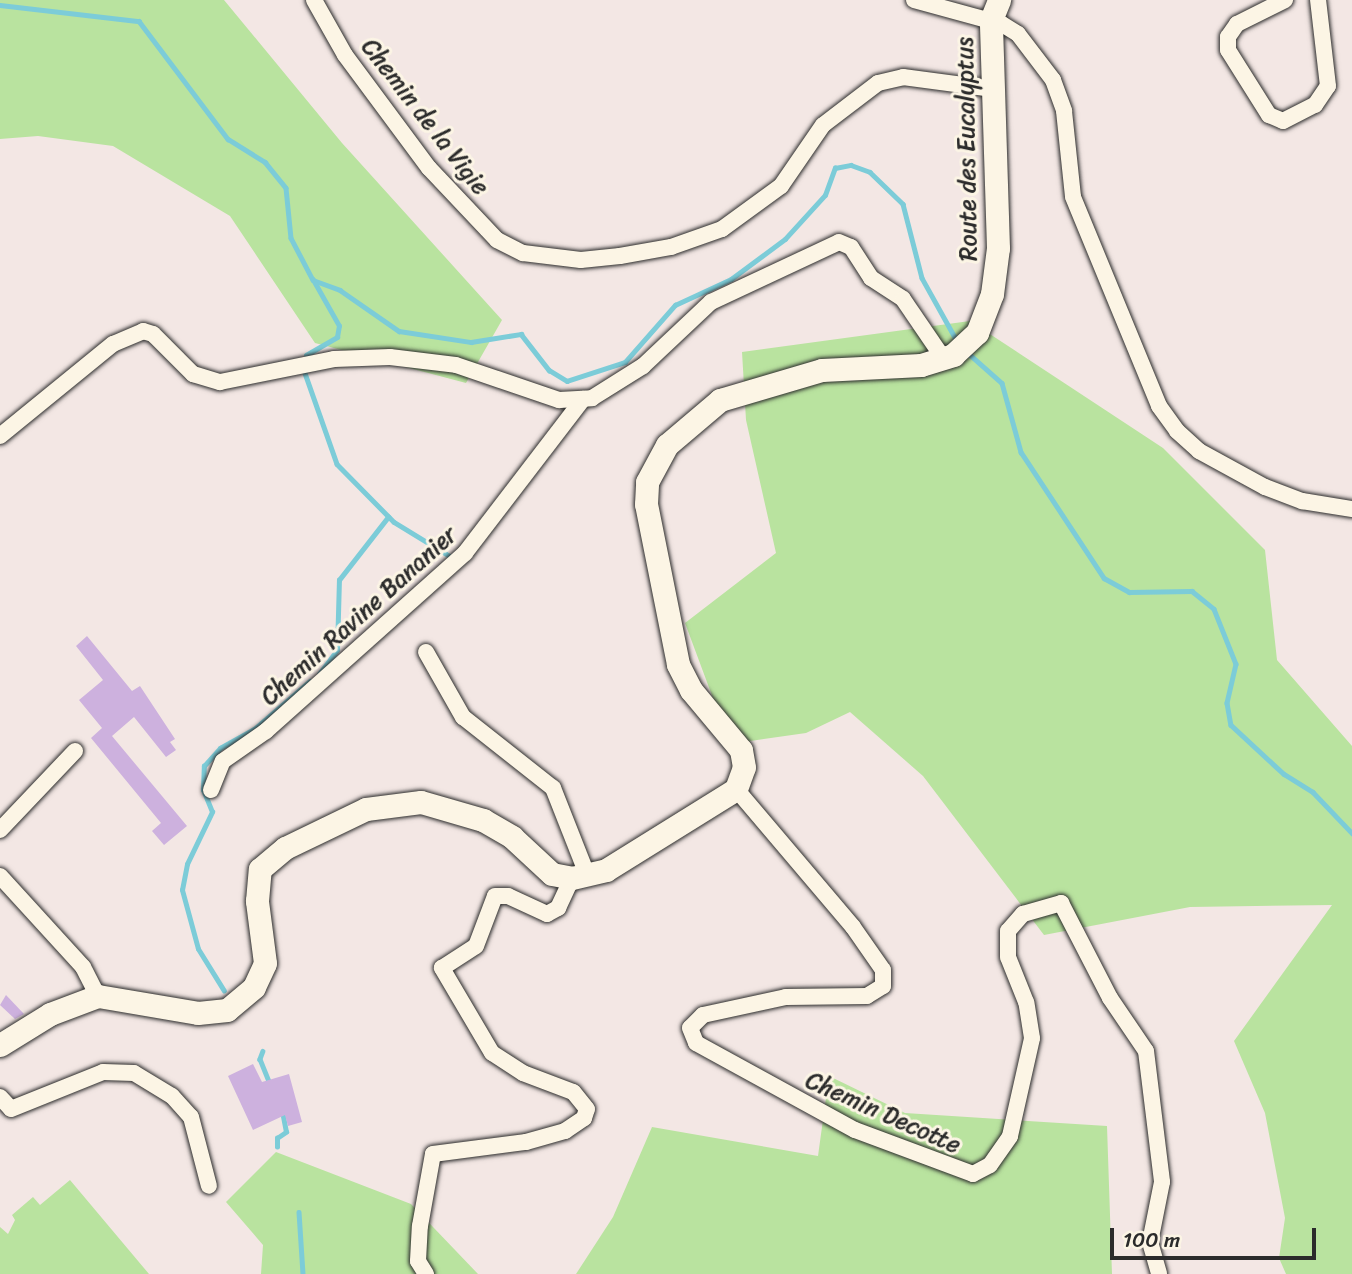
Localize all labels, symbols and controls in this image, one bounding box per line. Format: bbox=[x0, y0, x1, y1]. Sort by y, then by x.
street label: Chemin de la Vigie bbox=[355, 33, 495, 201]
street label: Route des Eucalyptus bbox=[951, 36, 983, 262]
street label: Chemin Ravine Bananier bbox=[255, 521, 463, 711]
street label: Chemin Decotte bbox=[801, 1066, 965, 1160]
scale bar bbox=[1114, 1214, 1320, 1258]
text: 100 m bbox=[1123, 1221, 1180, 1259]

